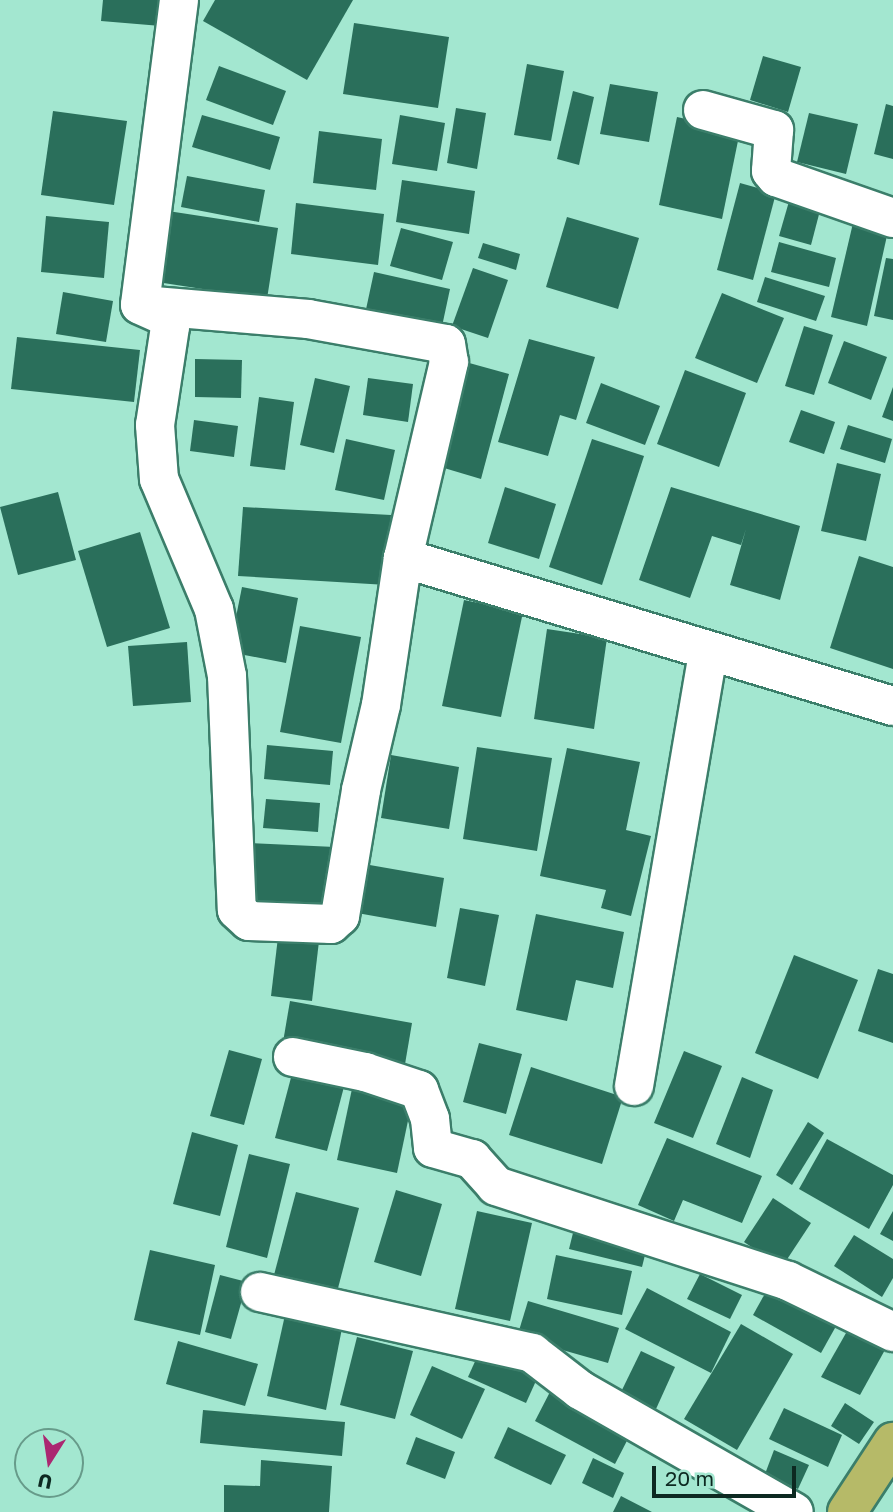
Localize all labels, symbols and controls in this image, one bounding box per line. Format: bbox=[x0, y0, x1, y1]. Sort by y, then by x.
north arrow bbox=[14, 1428, 84, 1498]
scale bar bbox=[655, 1452, 798, 1496]
text: 20 m bbox=[665, 1465, 714, 1491]
text: U bbox=[36, 1469, 54, 1495]

